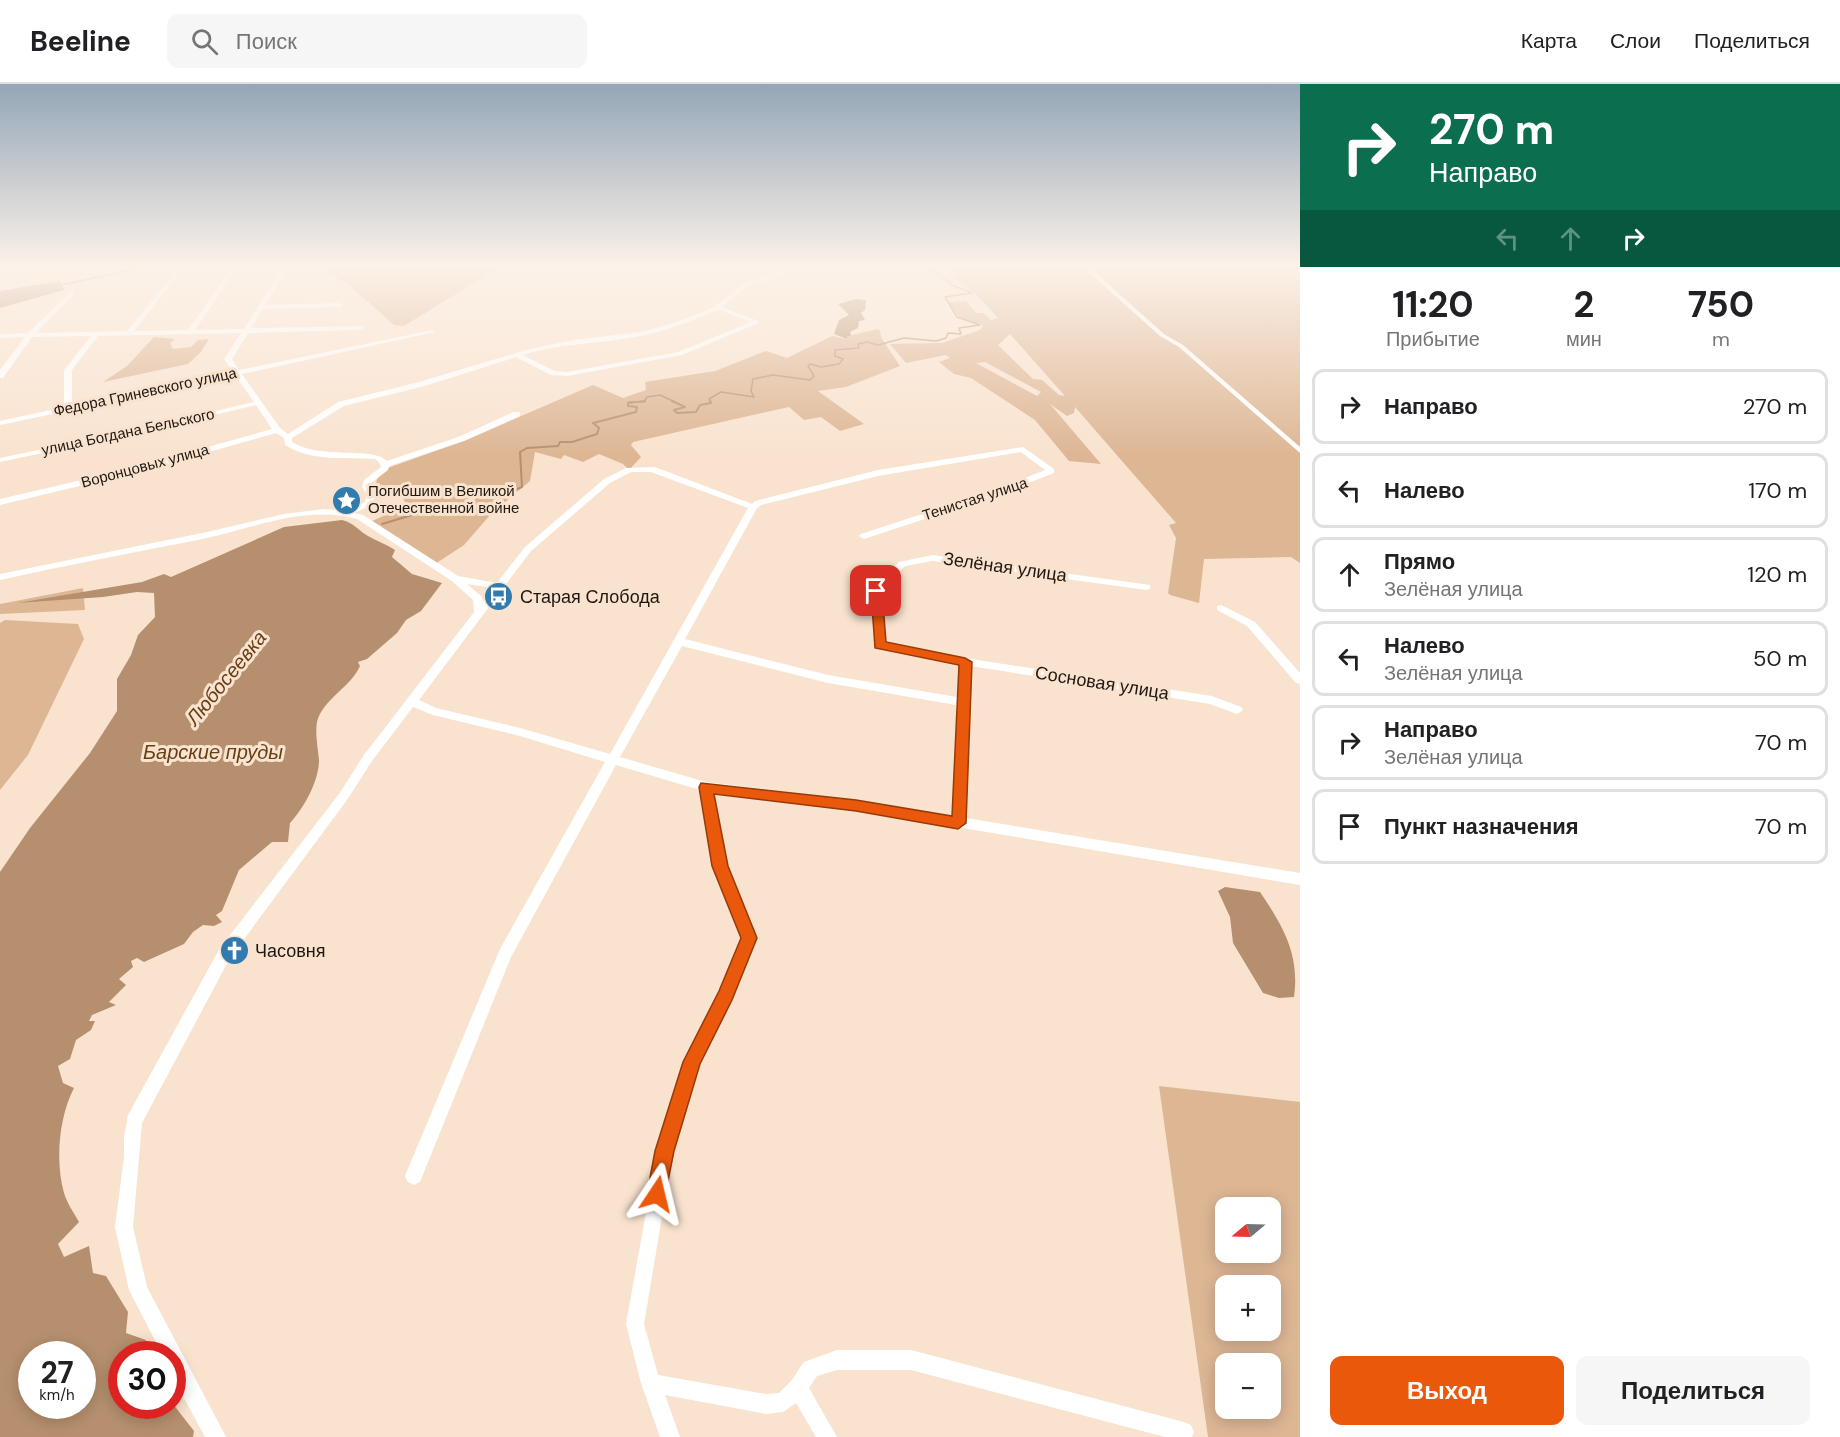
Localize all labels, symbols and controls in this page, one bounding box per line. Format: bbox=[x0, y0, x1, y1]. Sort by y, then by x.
search box bbox=[167, 14, 587, 68]
text: Beeline bbox=[30, 23, 131, 60]
icon: search bbox=[188, 25, 221, 58]
text: Поиск bbox=[236, 27, 297, 56]
text: Карта bbox=[1521, 27, 1577, 55]
text: Слои bbox=[1610, 27, 1661, 55]
text: Поделиться bbox=[1694, 27, 1810, 55]
text: 270 m bbox=[1429, 102, 1554, 157]
icon: right bbox=[1330, 108, 1408, 186]
text: Направо bbox=[1429, 155, 1537, 190]
icon: left bbox=[1491, 222, 1524, 255]
icon: ahead bbox=[1554, 222, 1587, 255]
icon: right bbox=[1617, 222, 1650, 255]
text: 11:20 bbox=[1392, 281, 1474, 328]
text: 2 bbox=[1573, 281, 1594, 328]
text: 750 bbox=[1688, 281, 1754, 328]
text: Прибытие bbox=[1386, 326, 1480, 352]
text: мин bbox=[1566, 326, 1602, 352]
text: m bbox=[1712, 326, 1730, 352]
street label: Федора Гриневского улица bbox=[52, 363, 239, 421]
icon: right bbox=[1333, 390, 1366, 423]
text: Направо bbox=[1384, 392, 1478, 421]
text: 270 m bbox=[1743, 392, 1807, 421]
street label: улица Богдана Бельского bbox=[40, 404, 216, 460]
street label: Воронцовых улица bbox=[79, 439, 212, 493]
street label: Тенистая улица bbox=[920, 472, 1031, 525]
icon: left bbox=[1333, 474, 1366, 507]
text: Налево bbox=[1384, 476, 1465, 505]
text: 170 m bbox=[1748, 476, 1807, 505]
place label: Погибшим в Великой Отечественной войне bbox=[368, 481, 519, 518]
place icon: Погибшим в Великой Отечественной войне bbox=[331, 484, 363, 516]
street label: Зелёная улица bbox=[942, 546, 1069, 588]
text: Прямо bbox=[1384, 547, 1455, 576]
icon: ahead bbox=[1333, 558, 1366, 591]
text: 120 m bbox=[1747, 560, 1807, 589]
pin bbox=[850, 565, 901, 616]
icon: arrive bbox=[859, 574, 892, 607]
text: Зелёная улица bbox=[1384, 576, 1523, 602]
bus stop icon: Старая Слобода bbox=[483, 581, 515, 613]
place label: Старая Слобода bbox=[520, 585, 661, 609]
water label: Любосеевка bbox=[179, 625, 272, 732]
text: Налево bbox=[1384, 631, 1465, 660]
icon: left bbox=[1333, 642, 1366, 675]
text: 50 m bbox=[1753, 644, 1807, 673]
text: Зелёная улица bbox=[1384, 660, 1523, 686]
street label: Сосновая улица bbox=[1033, 661, 1172, 706]
text: Направо bbox=[1384, 715, 1478, 744]
icon: right bbox=[1333, 726, 1366, 759]
text: 70 m bbox=[1755, 728, 1807, 757]
water label: Барские пруды bbox=[143, 739, 283, 765]
text: Зелёная улица bbox=[1384, 744, 1523, 770]
icon: arrive bbox=[1333, 810, 1366, 843]
text: Пункт назначения bbox=[1384, 812, 1579, 841]
text: 70 m bbox=[1755, 812, 1807, 841]
church icon: Часовня bbox=[218, 935, 250, 967]
place label: Часовня bbox=[255, 939, 325, 963]
position arrow bbox=[625, 1162, 689, 1226]
north arrow bbox=[1215, 1197, 1281, 1263]
map controls bbox=[1215, 1197, 1281, 1419]
button: + bbox=[1215, 1275, 1281, 1341]
speed limit sign: 30 bbox=[108, 1341, 186, 1419]
text: 27 bbox=[40, 1353, 74, 1392]
button: − bbox=[1215, 1353, 1281, 1419]
button: Выход bbox=[1330, 1356, 1564, 1425]
button: Поделиться bbox=[1576, 1356, 1810, 1425]
text: km/h bbox=[39, 1385, 75, 1405]

